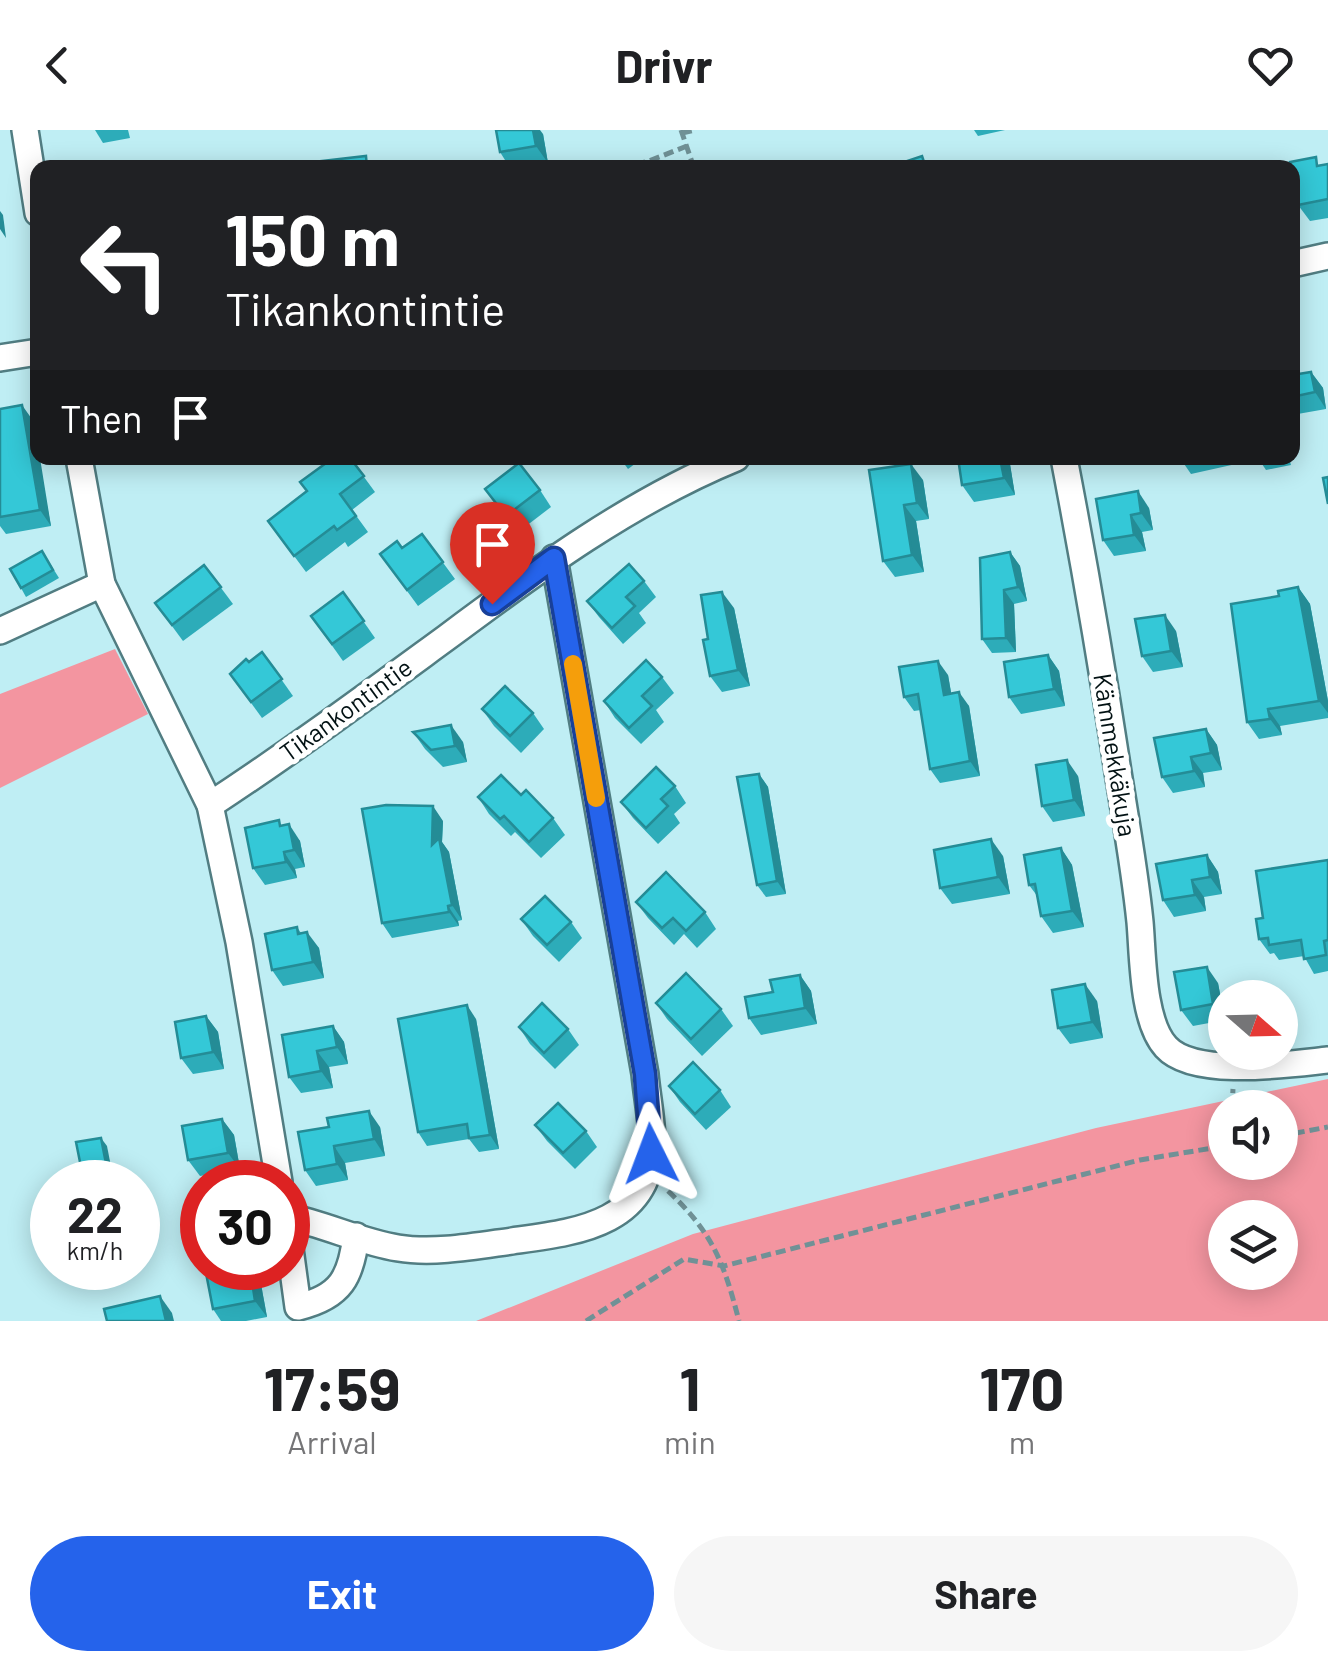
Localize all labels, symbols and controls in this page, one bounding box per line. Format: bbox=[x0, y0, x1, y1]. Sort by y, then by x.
icon: back bbox=[30, 38, 85, 93]
text: Drivr bbox=[615, 38, 713, 92]
icon: heart bbox=[1243, 38, 1298, 93]
text: 150 m bbox=[225, 196, 400, 280]
icon: left bbox=[60, 200, 190, 330]
text: Tikankontintie bbox=[225, 281, 505, 335]
icon: arrive bbox=[163, 390, 218, 445]
text: Then bbox=[60, 395, 143, 441]
pin bbox=[450, 502, 535, 605]
icon: arrive bbox=[465, 517, 520, 572]
street label: Tikankontintie bbox=[274, 651, 417, 767]
street label: Kämmekkäkuja bbox=[1088, 671, 1144, 839]
north arrow bbox=[1208, 980, 1298, 1070]
map controls bbox=[1208, 980, 1298, 1290]
button: sound bbox=[1208, 1090, 1298, 1180]
position arrow bbox=[599, 1102, 703, 1206]
speed limit sign: 30 bbox=[180, 1160, 310, 1290]
text: 22 bbox=[67, 1183, 123, 1243]
button: layers bbox=[1208, 1200, 1298, 1290]
text: km/h bbox=[67, 1235, 123, 1265]
text: 17:59 bbox=[263, 1351, 401, 1423]
text: 1 bbox=[679, 1351, 701, 1423]
text: 170 bbox=[979, 1351, 1065, 1423]
text: Arrival bbox=[287, 1422, 377, 1460]
text: min bbox=[664, 1422, 716, 1460]
text: m bbox=[1009, 1422, 1035, 1460]
button: Exit bbox=[30, 1536, 654, 1651]
button: Share bbox=[674, 1536, 1298, 1651]

